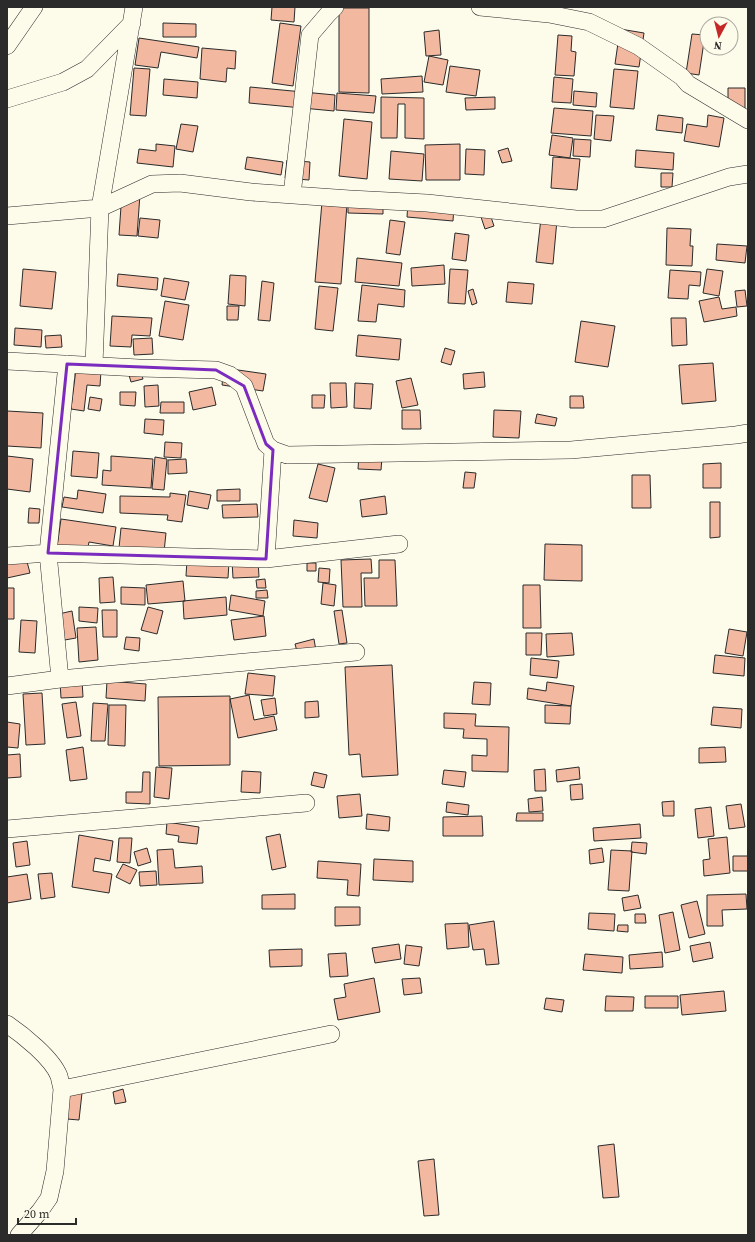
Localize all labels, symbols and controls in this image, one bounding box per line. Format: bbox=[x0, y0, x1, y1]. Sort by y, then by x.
north arrow bbox=[699, 16, 739, 56]
text: N bbox=[713, 37, 723, 53]
scale bar bbox=[18, 1200, 76, 1226]
text: 20 m bbox=[24, 1206, 50, 1222]

